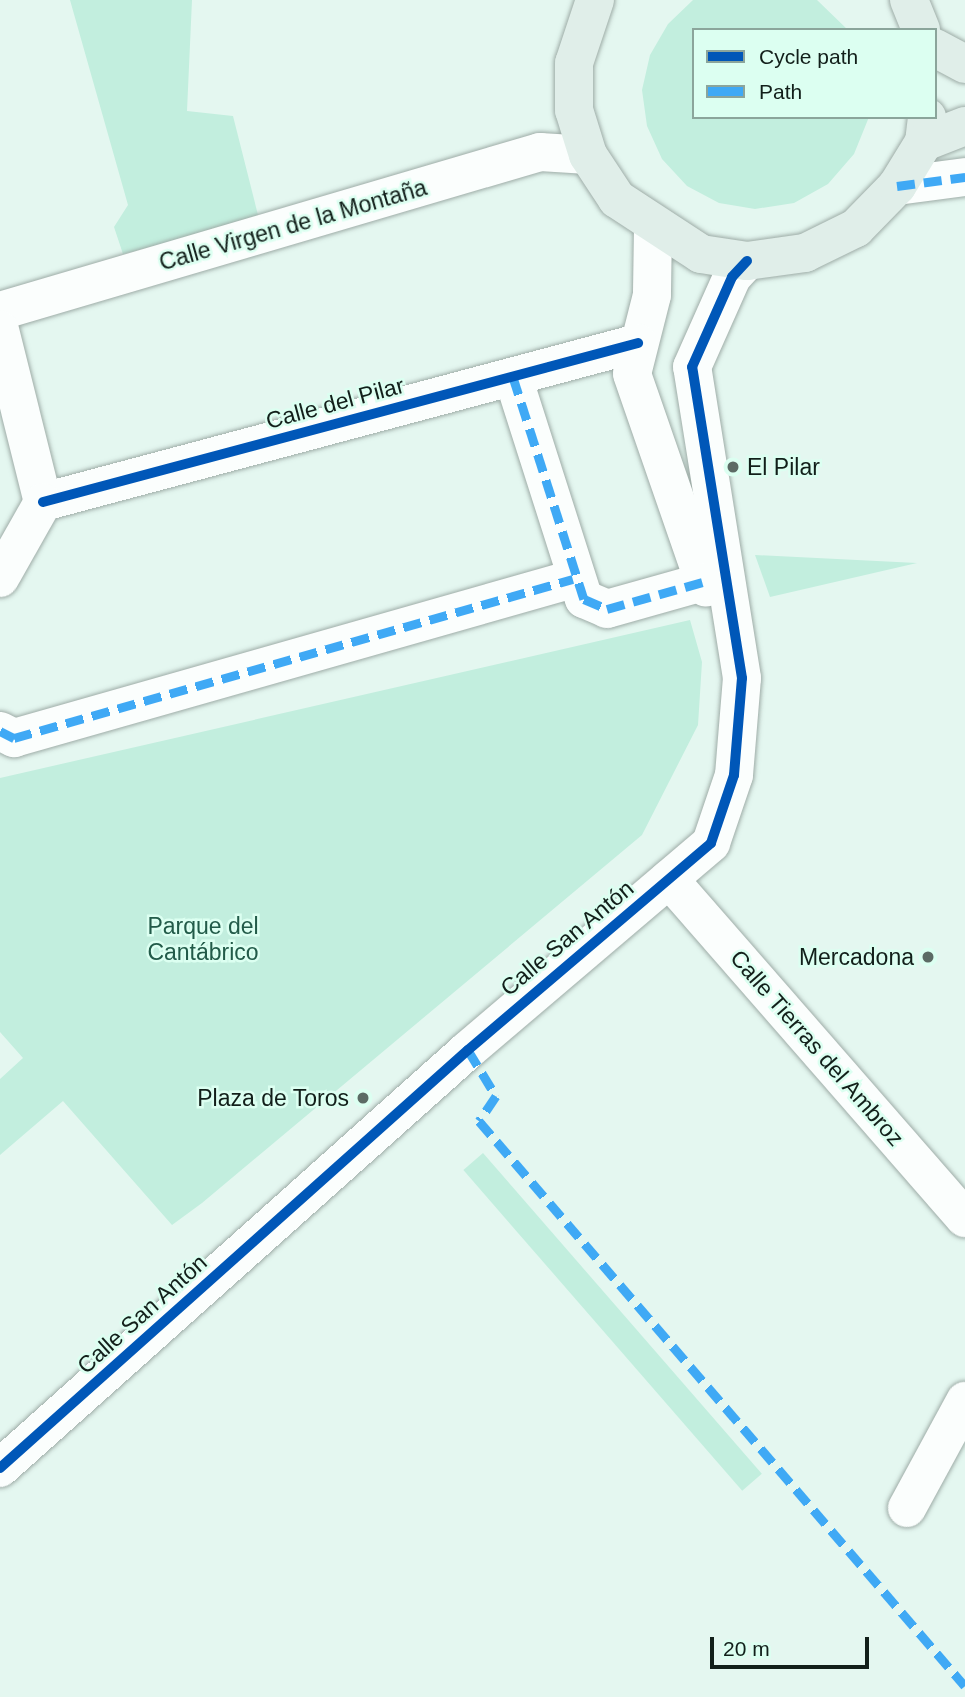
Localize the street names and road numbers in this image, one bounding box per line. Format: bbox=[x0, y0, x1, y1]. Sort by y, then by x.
street label: Calle Virgen de la Montaña bbox=[156, 174, 430, 276]
street label: Calle del Pilar bbox=[263, 371, 407, 435]
street label: Calle San Antón bbox=[494, 874, 640, 1002]
street label: Calle Tierras del Ambroz bbox=[724, 944, 910, 1152]
street label: Calle San Antón bbox=[71, 1248, 213, 1380]

